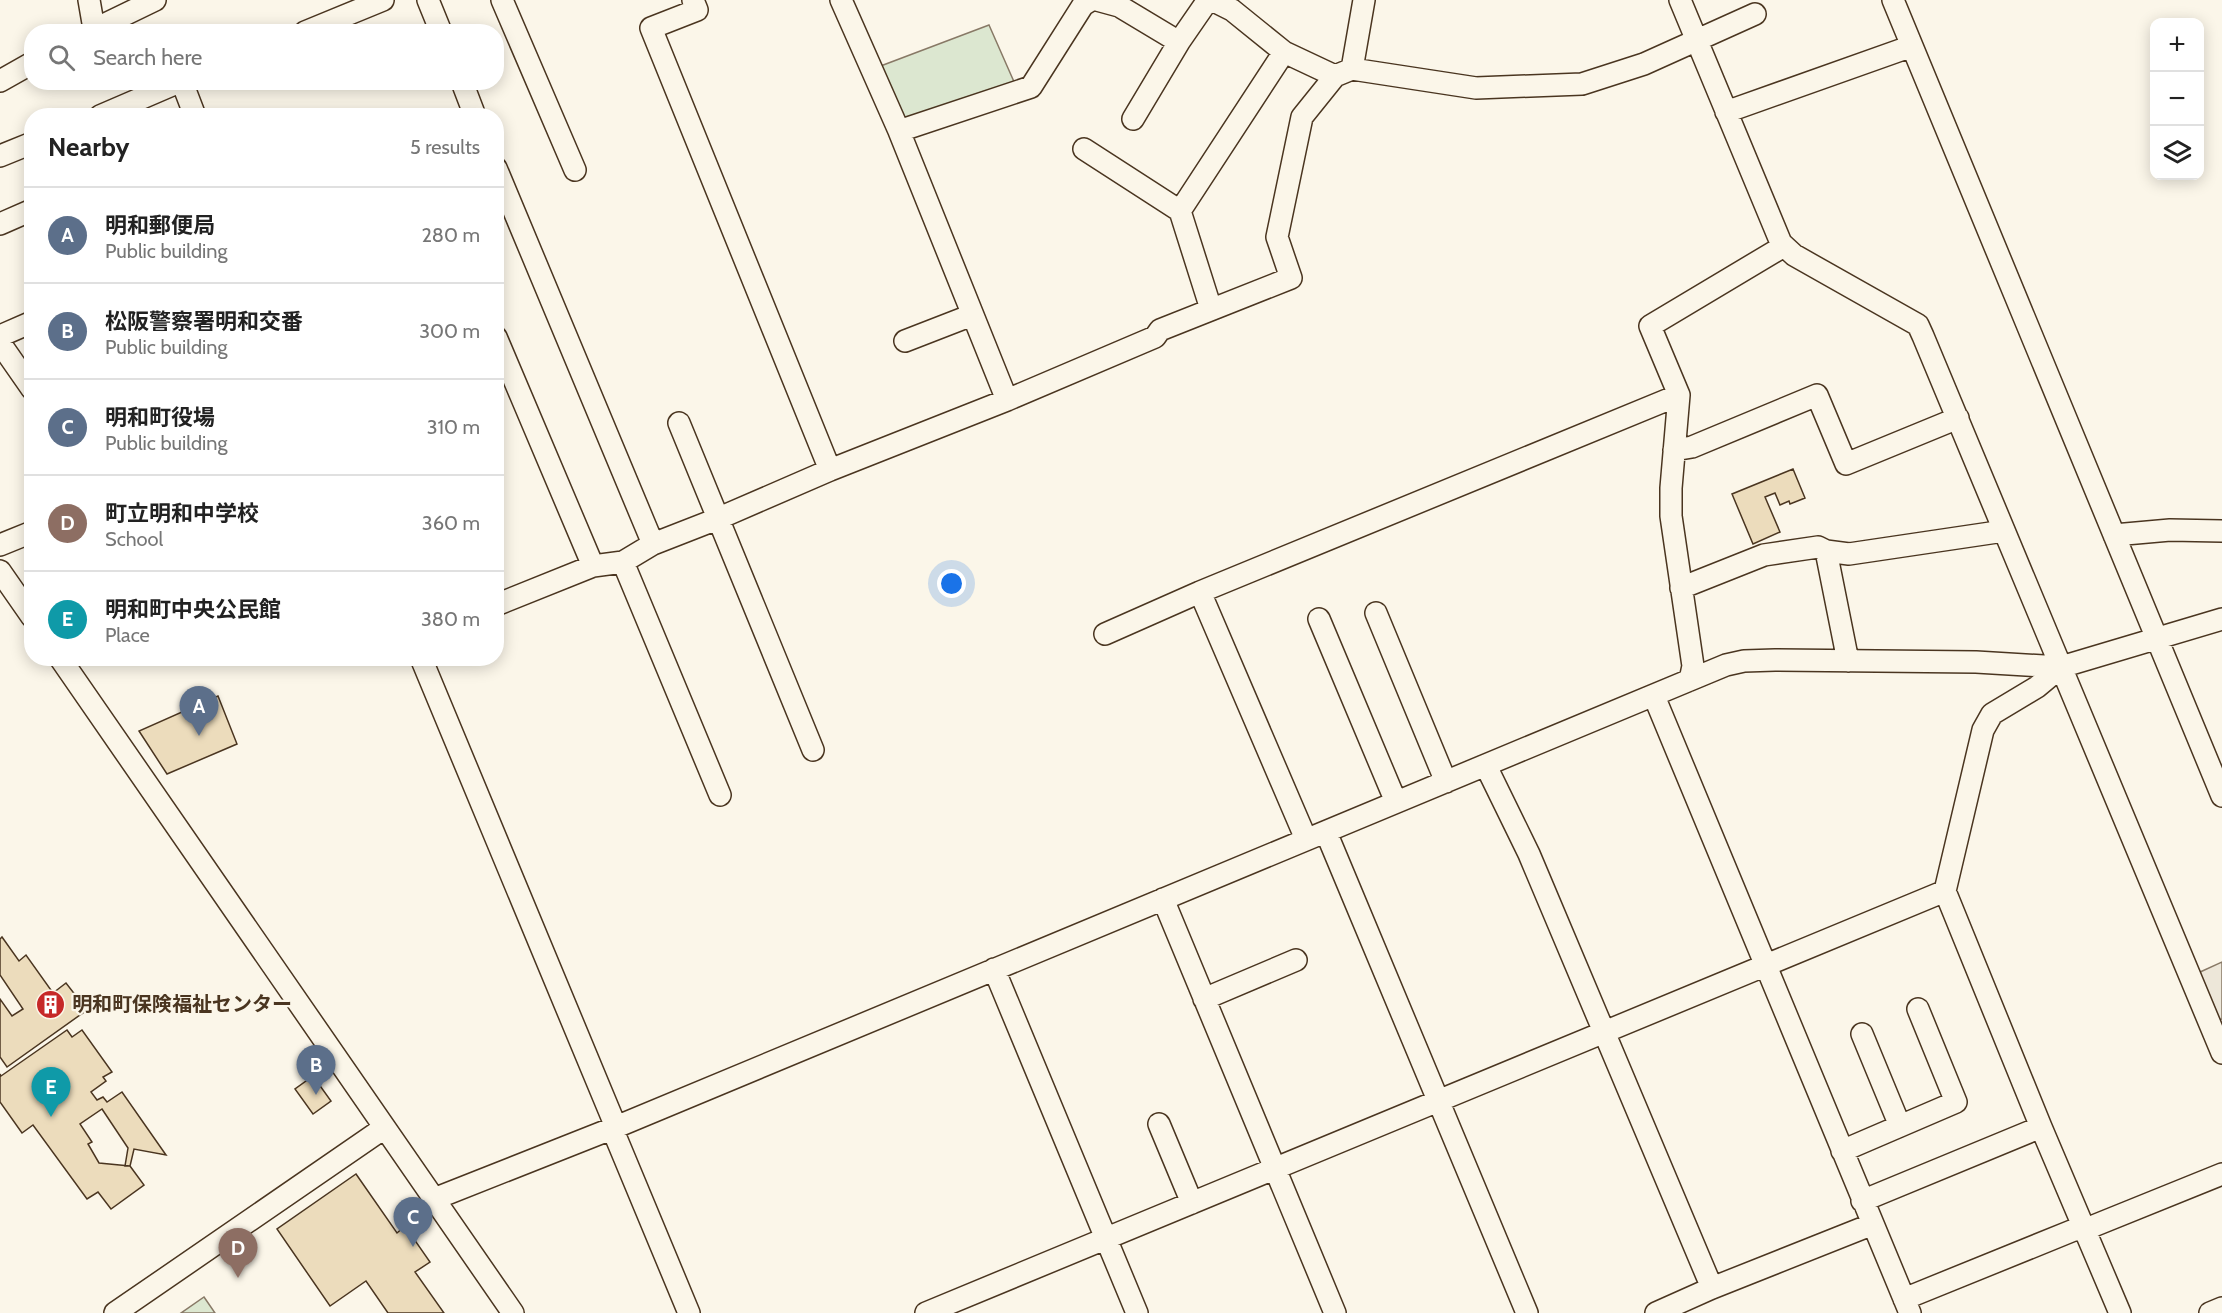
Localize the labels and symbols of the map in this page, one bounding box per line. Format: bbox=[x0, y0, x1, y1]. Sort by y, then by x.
your location bbox=[937, 569, 966, 598]
pin: A bbox=[180, 686, 218, 736]
building icon: 明和町保険福祉センター bbox=[35, 988, 67, 1020]
place label: 明和町保険福祉センター bbox=[72, 992, 292, 1016]
pin: B bbox=[296, 1046, 336, 1095]
pin: E bbox=[32, 1068, 70, 1117]
pin: C bbox=[394, 1198, 432, 1247]
pin: D bbox=[218, 1228, 258, 1278]

